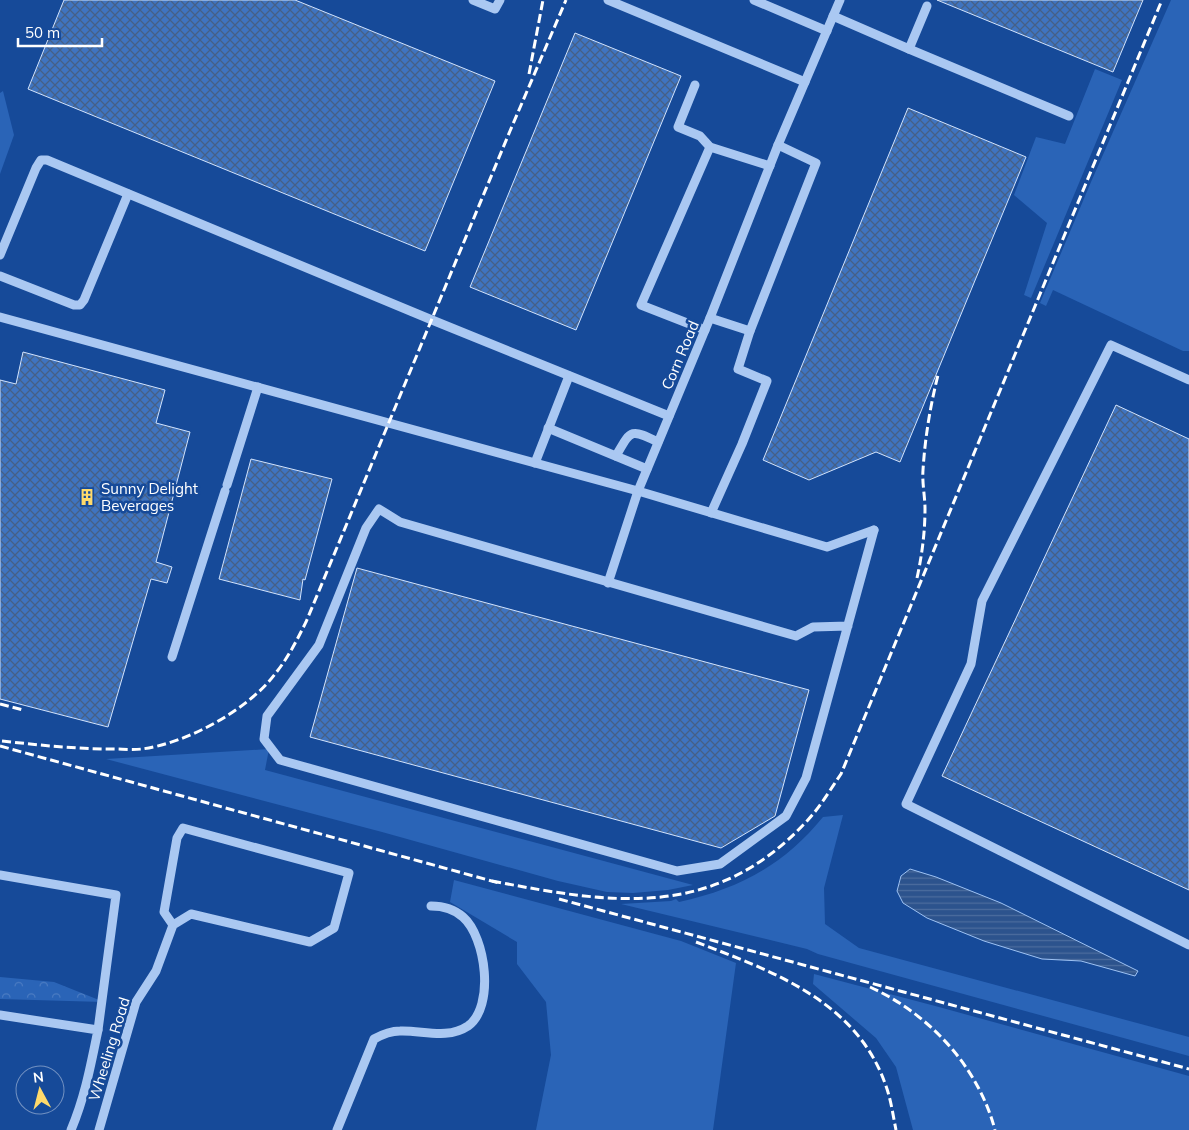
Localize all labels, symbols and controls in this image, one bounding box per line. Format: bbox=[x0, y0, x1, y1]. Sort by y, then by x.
scale bar bbox=[18, 15, 101, 47]
text: 50 m bbox=[25, 23, 60, 42]
street label: Corn Road bbox=[657, 318, 703, 392]
place label: Sunny Delight Beverages bbox=[101, 479, 198, 515]
building icon: Sunny Delight Beverages bbox=[77, 487, 97, 507]
street label: Wheeling Road bbox=[84, 995, 134, 1103]
north arrow bbox=[15, 1065, 65, 1115]
text: N bbox=[32, 1068, 45, 1087]

